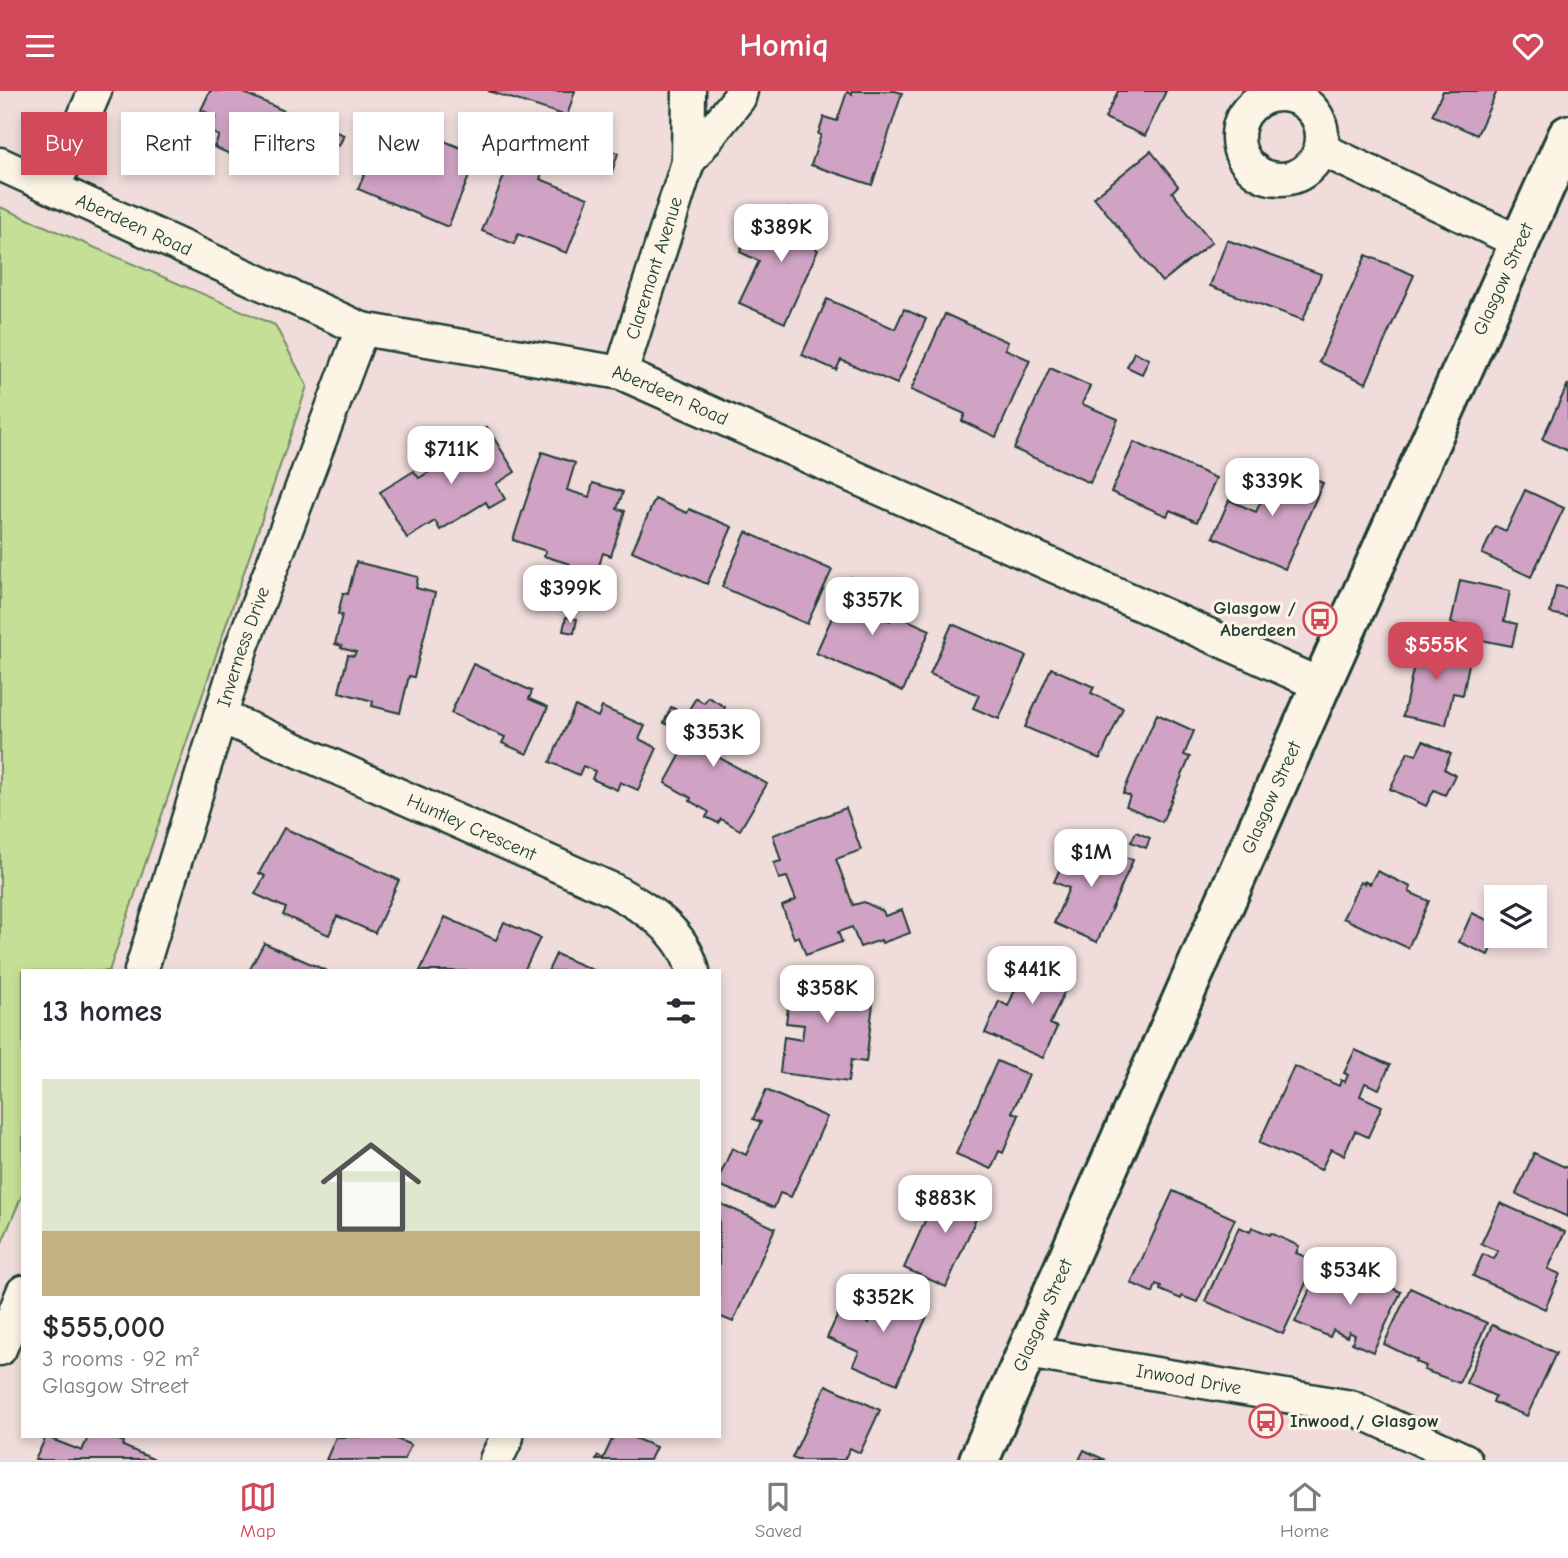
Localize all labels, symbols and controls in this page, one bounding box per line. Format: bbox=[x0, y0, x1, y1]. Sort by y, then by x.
icon: menu bbox=[21, 27, 59, 65]
text: Homiq bbox=[740, 27, 829, 64]
icon: heart bbox=[1509, 27, 1547, 65]
chip: Buy bbox=[21, 112, 107, 175]
chip: Rent bbox=[121, 112, 215, 175]
chip: Filters bbox=[229, 112, 339, 175]
chip: New bbox=[353, 112, 444, 175]
chip: Apartment bbox=[458, 112, 613, 175]
street label: Aberdeen Road bbox=[72, 189, 195, 261]
street label: Claremont Avenue bbox=[621, 194, 687, 342]
pin: $389K bbox=[732, 205, 830, 264]
text: $389K bbox=[750, 213, 812, 240]
street label: Glasgow Street bbox=[1468, 219, 1538, 339]
street label: Aberdeen Road bbox=[610, 361, 731, 430]
pin: $711K bbox=[402, 427, 500, 486]
text: $711K bbox=[423, 435, 479, 462]
pin: $339K bbox=[1223, 459, 1321, 518]
text: $339K bbox=[1241, 467, 1303, 494]
pin: $399K bbox=[521, 566, 619, 625]
text: $399K bbox=[539, 574, 601, 601]
pin: $357K bbox=[823, 577, 921, 637]
street label: Inverness Drive bbox=[213, 584, 274, 710]
text: $357K bbox=[842, 586, 902, 613]
place label: Glasgow / Aberdeen bbox=[1213, 597, 1296, 641]
bus stop icon: Glasgow / Aberdeen bbox=[1301, 600, 1339, 638]
pin: $555K bbox=[1387, 623, 1485, 682]
text: $555K bbox=[1404, 631, 1468, 658]
pin: $353K bbox=[664, 709, 762, 769]
text: $353K bbox=[682, 718, 744, 745]
street label: Glasgow Street bbox=[1237, 737, 1306, 857]
street label: Huntley Crescent bbox=[404, 789, 540, 866]
pin: $1M bbox=[1057, 829, 1125, 889]
text: $1M bbox=[1070, 838, 1112, 865]
map controls bbox=[1484, 885, 1547, 948]
button: layers bbox=[1484, 885, 1547, 948]
pin: $441K bbox=[983, 947, 1081, 1006]
text: $441K bbox=[1003, 955, 1061, 982]
pin: $358K bbox=[778, 965, 876, 1025]
text: $358K bbox=[796, 974, 858, 1001]
icon: filters bbox=[662, 992, 700, 1030]
text: 13 homes bbox=[42, 994, 162, 1029]
icon: home bbox=[308, 1124, 434, 1250]
pin: $883K bbox=[896, 1175, 994, 1235]
text: $883K bbox=[914, 1184, 976, 1211]
pin: $534K bbox=[1301, 1247, 1399, 1307]
street label: Glasgow Street bbox=[1008, 1255, 1077, 1375]
text: $534K bbox=[1319, 1256, 1381, 1283]
pin: $352K bbox=[834, 1275, 932, 1334]
text: $352K bbox=[852, 1283, 914, 1310]
text: $555,000 bbox=[42, 1310, 165, 1345]
text: 3 rooms · 92 m² bbox=[42, 1345, 199, 1372]
street label: Inwood Drive bbox=[1134, 1360, 1243, 1399]
text: Glasgow Street bbox=[42, 1372, 188, 1399]
bus stop icon: Inwood / Glasgow bbox=[1247, 1402, 1285, 1440]
place label: Inwood / Glasgow bbox=[1290, 1410, 1439, 1432]
tab: Map bbox=[239, 1478, 277, 1542]
tab: Saved bbox=[755, 1478, 802, 1542]
tab: Home bbox=[1280, 1478, 1329, 1542]

